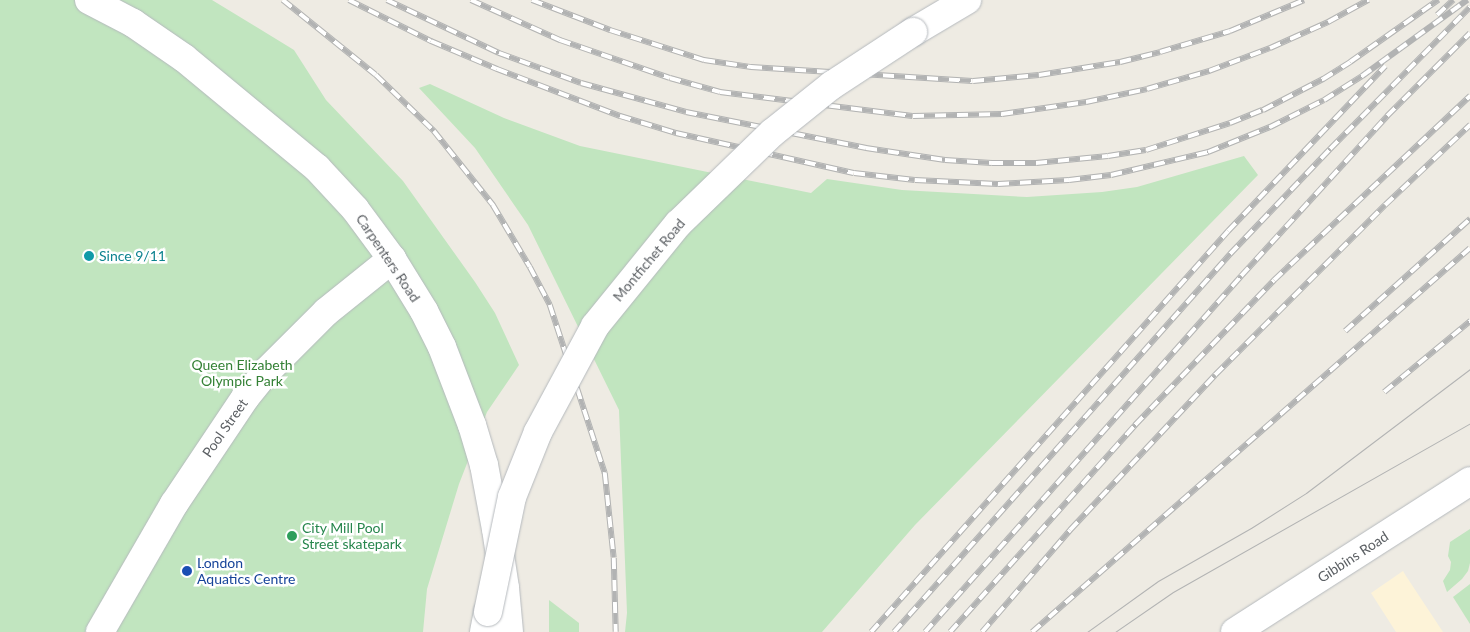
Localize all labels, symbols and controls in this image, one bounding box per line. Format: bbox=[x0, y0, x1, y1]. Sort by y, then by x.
street label: Carpenters Road bbox=[352, 211, 424, 305]
street label: Montfichet Road bbox=[609, 215, 689, 305]
place label: Since 9/11 bbox=[99, 248, 166, 264]
marker: Since 9/11 bbox=[83, 250, 95, 262]
park label: Queen Elizabeth Olympic Park bbox=[191, 357, 293, 390]
street label: Pool Street bbox=[199, 395, 251, 461]
place label: City Mill Pool Street skatepark bbox=[302, 520, 402, 552]
street label: Gibbins Road bbox=[1314, 528, 1392, 586]
marker: City Mill Pool Street skatepark bbox=[286, 530, 298, 542]
place label: London Aquatics Centre bbox=[197, 555, 295, 588]
marker: London Aquatics Centre bbox=[181, 565, 193, 577]

